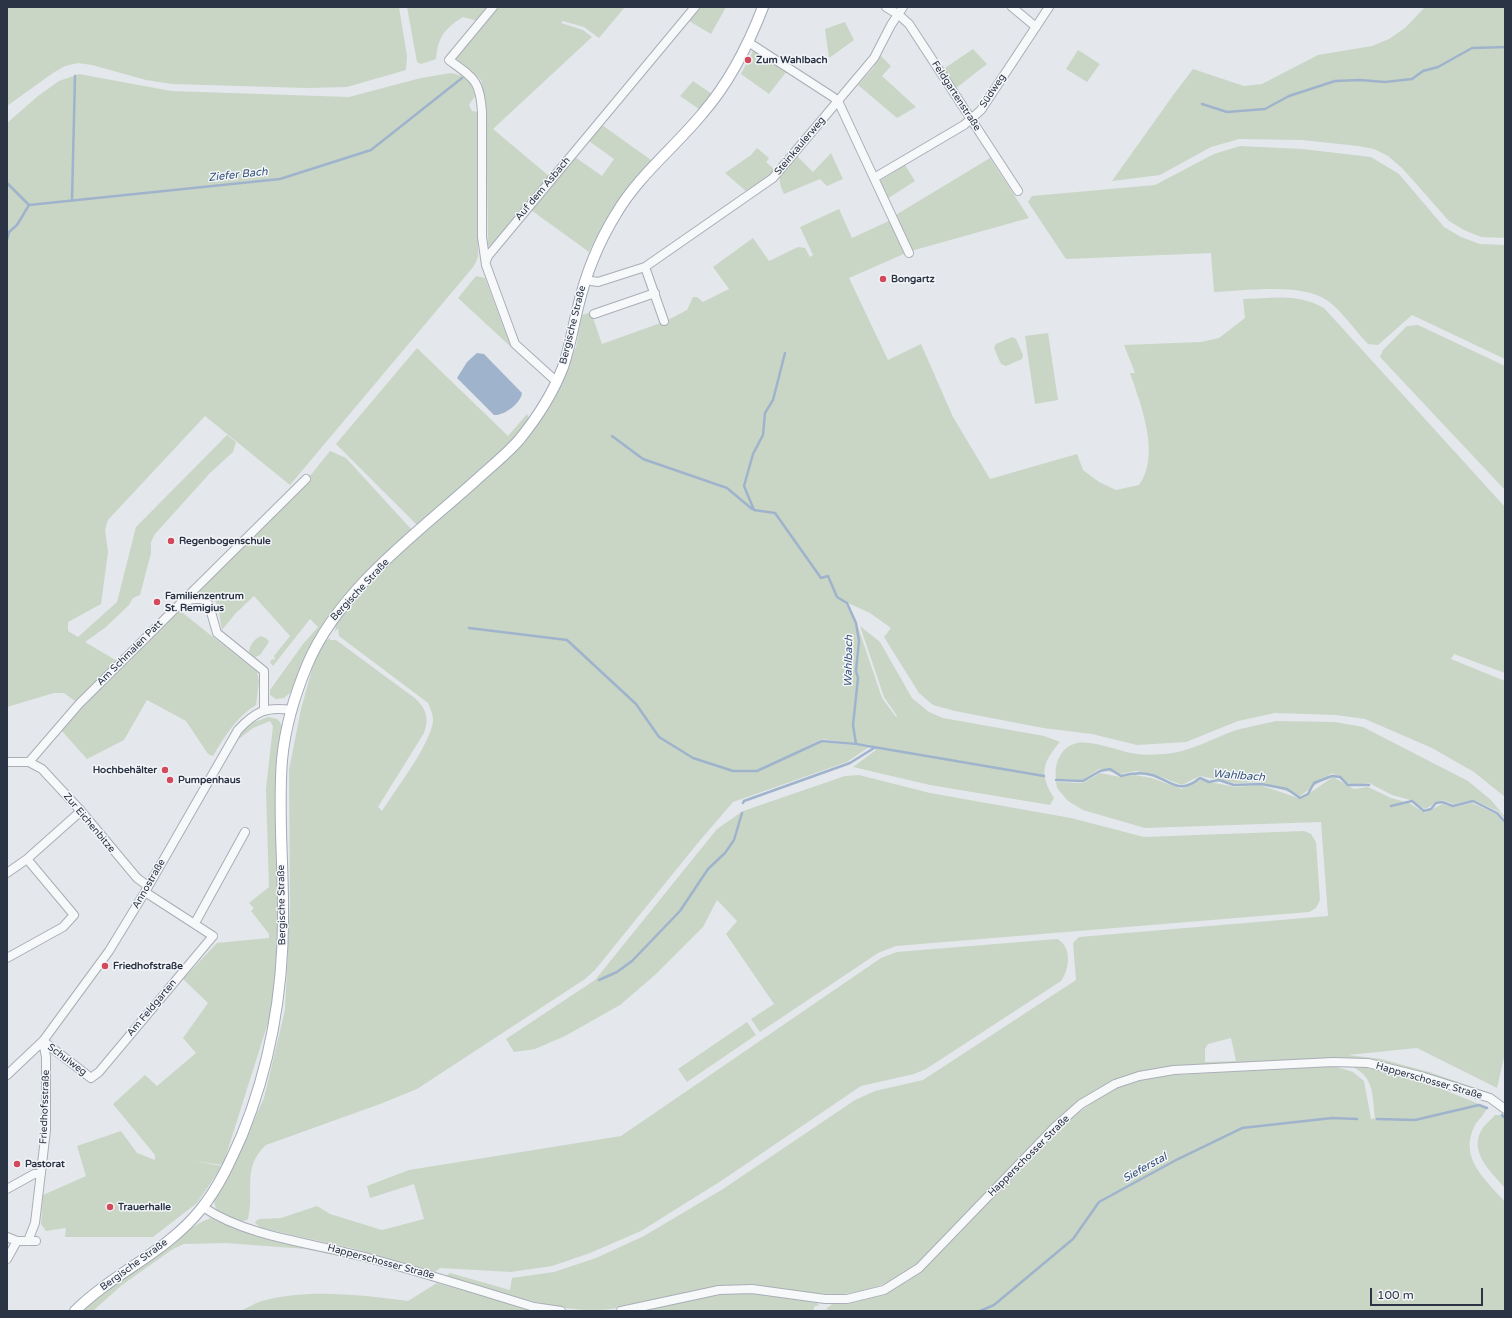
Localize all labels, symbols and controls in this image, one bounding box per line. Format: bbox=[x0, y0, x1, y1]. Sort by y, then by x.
place label: Zum Wahlbach bbox=[756, 54, 828, 66]
marker: Zum Wahlbach bbox=[743, 55, 753, 65]
street label: Feldgartenstraße bbox=[929, 59, 983, 133]
street label: Südweg bbox=[977, 72, 1009, 110]
street label: Steinkaulerweg bbox=[772, 114, 828, 178]
street label: Auf dem Asbach bbox=[513, 155, 573, 223]
water label: Ziefer Bach bbox=[208, 165, 268, 185]
place label: Bongartz bbox=[891, 273, 935, 285]
marker: Bongartz bbox=[878, 274, 888, 284]
street label: Bergische Straße bbox=[557, 285, 589, 365]
place label: Regenbogenschule bbox=[179, 535, 271, 547]
marker: Regenbogenschule bbox=[166, 536, 176, 546]
street label: Bergische Straße bbox=[328, 556, 392, 624]
place label: Familienzentrum St. Remigius bbox=[165, 590, 244, 614]
marker: Familienzentrum St. Remigius bbox=[152, 597, 162, 607]
street label: Am Schmalen Patt bbox=[95, 618, 165, 688]
water label: Wahlbach bbox=[842, 635, 856, 687]
place label: Hochbehälter bbox=[93, 764, 157, 776]
marker: Hochbehälter bbox=[160, 765, 170, 775]
water label: Wahlbach bbox=[1213, 768, 1265, 784]
place label: Pumpenhaus bbox=[178, 774, 241, 786]
marker: Pumpenhaus bbox=[165, 775, 175, 785]
street label: Zur Eichenbitze bbox=[61, 791, 117, 855]
street label: Annostraße bbox=[130, 857, 168, 911]
street label: Bergische Straße bbox=[275, 865, 289, 945]
place label: Friedhofstraße bbox=[113, 960, 183, 972]
marker: Friedhofstraße bbox=[100, 961, 110, 971]
street label: Am Feldgarten bbox=[125, 977, 179, 1039]
street label: Schulweg bbox=[45, 1041, 89, 1079]
street label: Happerschosser Straße bbox=[1374, 1060, 1484, 1102]
street label: Friedhofsstraße bbox=[38, 1070, 52, 1144]
street label: Happerschosser Straße bbox=[986, 1113, 1072, 1199]
water label: Sieferstal bbox=[1121, 1151, 1169, 1185]
place label: Pastorat bbox=[25, 1158, 65, 1170]
marker: Pastorat bbox=[12, 1159, 22, 1169]
place label: Trauerhalle bbox=[118, 1201, 171, 1213]
marker: Trauerhalle bbox=[105, 1202, 115, 1212]
street label: Bergische Straße bbox=[98, 1237, 170, 1293]
street label: Happerschosser Straße bbox=[326, 1242, 436, 1282]
scale bar bbox=[1372, 1280, 1485, 1306]
text: 100 m bbox=[1377, 1288, 1414, 1302]

